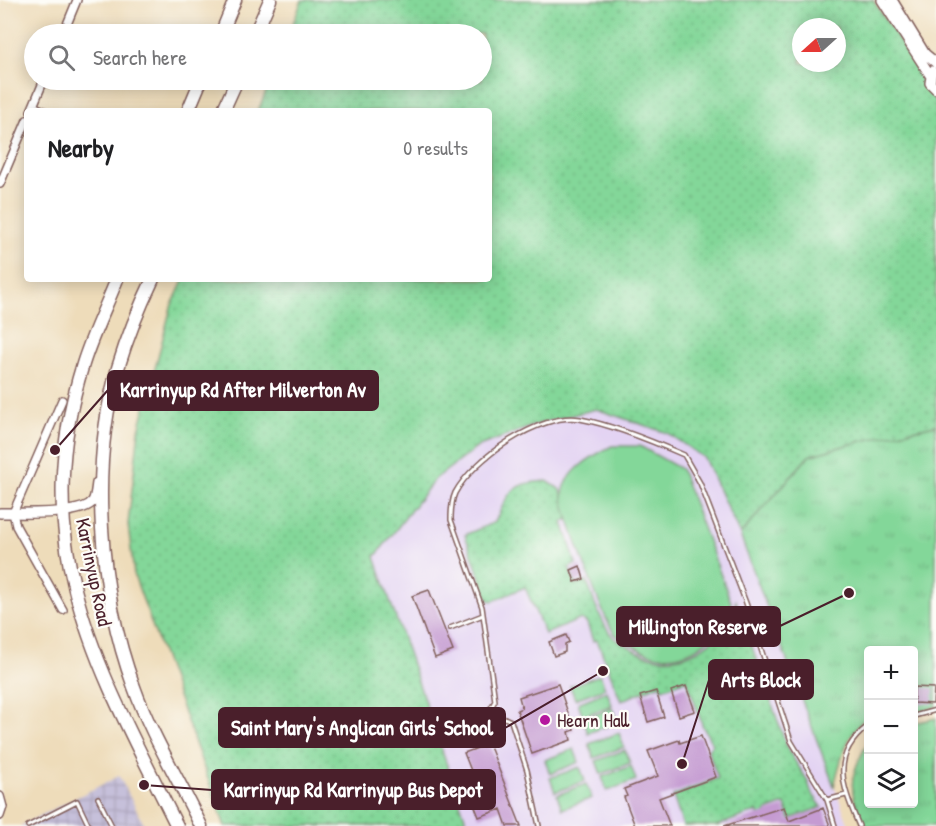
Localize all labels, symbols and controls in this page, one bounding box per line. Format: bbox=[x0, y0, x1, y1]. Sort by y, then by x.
north arrow bbox=[792, 18, 846, 72]
search box bbox=[24, 24, 492, 90]
icon: search bbox=[45, 41, 78, 74]
text: Search here bbox=[93, 42, 187, 72]
text: Nearby bbox=[48, 130, 114, 165]
text: 0 results bbox=[403, 134, 468, 161]
callout: Karrinyup Rd After Milverton Av bbox=[108, 371, 378, 410]
text: Karrinyup Rd After Milverton Av bbox=[120, 375, 366, 405]
street label: Karrinyup Road bbox=[70, 515, 119, 629]
callout: Millington Reserve bbox=[617, 607, 780, 646]
text: Millington Reserve bbox=[629, 612, 768, 642]
map controls bbox=[864, 646, 918, 808]
button: + bbox=[864, 646, 918, 700]
callout: Arts Block bbox=[709, 660, 813, 699]
text: Arts Block bbox=[721, 665, 801, 694]
button: − bbox=[864, 700, 918, 754]
place label: Hearn Hall bbox=[557, 706, 630, 733]
callout: Saint Mary's Anglican Girls' School bbox=[219, 708, 505, 747]
text: Saint Mary's Anglican Girls' School bbox=[231, 713, 494, 743]
marker: Hearn Hall bbox=[538, 713, 552, 727]
button: layers bbox=[864, 754, 918, 808]
callout: Karrinyup Rd Karrinyup Bus Depot bbox=[212, 770, 495, 809]
text: Karrinyup Rd Karrinyup Bus Depot bbox=[224, 775, 483, 805]

